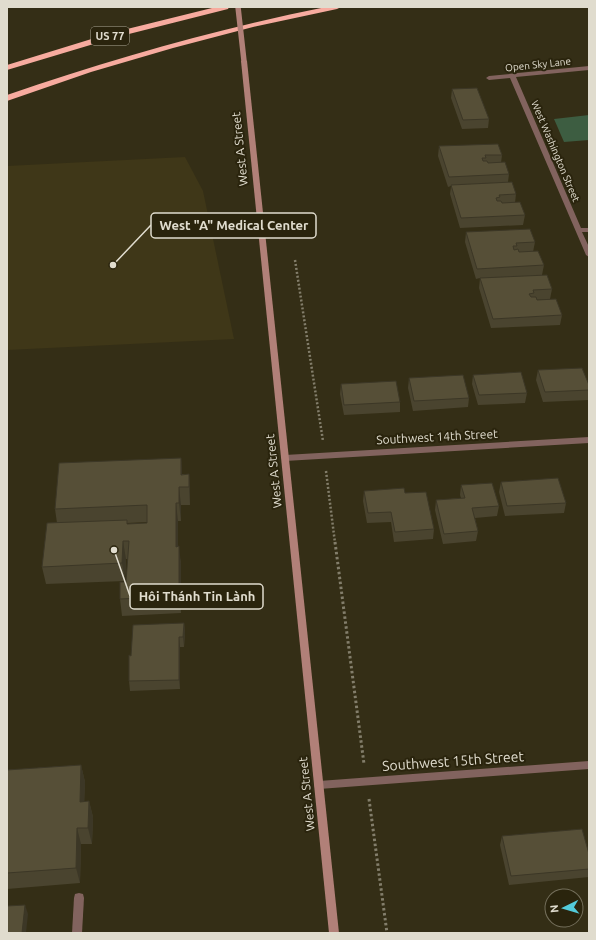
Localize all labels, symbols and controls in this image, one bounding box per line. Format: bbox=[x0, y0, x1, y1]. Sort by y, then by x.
road number: US 77 bbox=[91, 27, 129, 45]
street label: Open Sky Lane bbox=[505, 56, 571, 73]
street label: West Washington Street bbox=[529, 99, 582, 204]
street label: West A Street bbox=[229, 111, 250, 187]
callout: West "A" Medical Center bbox=[151, 213, 316, 238]
text: West "A" Medical Center bbox=[160, 218, 309, 232]
street label: Southwest 14th Street bbox=[376, 427, 498, 446]
street label: West A Street bbox=[263, 433, 284, 509]
callout: Hôi Thánh Tin Lành bbox=[130, 584, 263, 609]
text: Hôi Thánh Tin Lành bbox=[139, 589, 255, 603]
street label: Southwest 15th Street bbox=[382, 748, 525, 774]
street label: West A Street bbox=[296, 756, 317, 832]
north arrow bbox=[544, 888, 584, 928]
text: N bbox=[548, 904, 560, 913]

